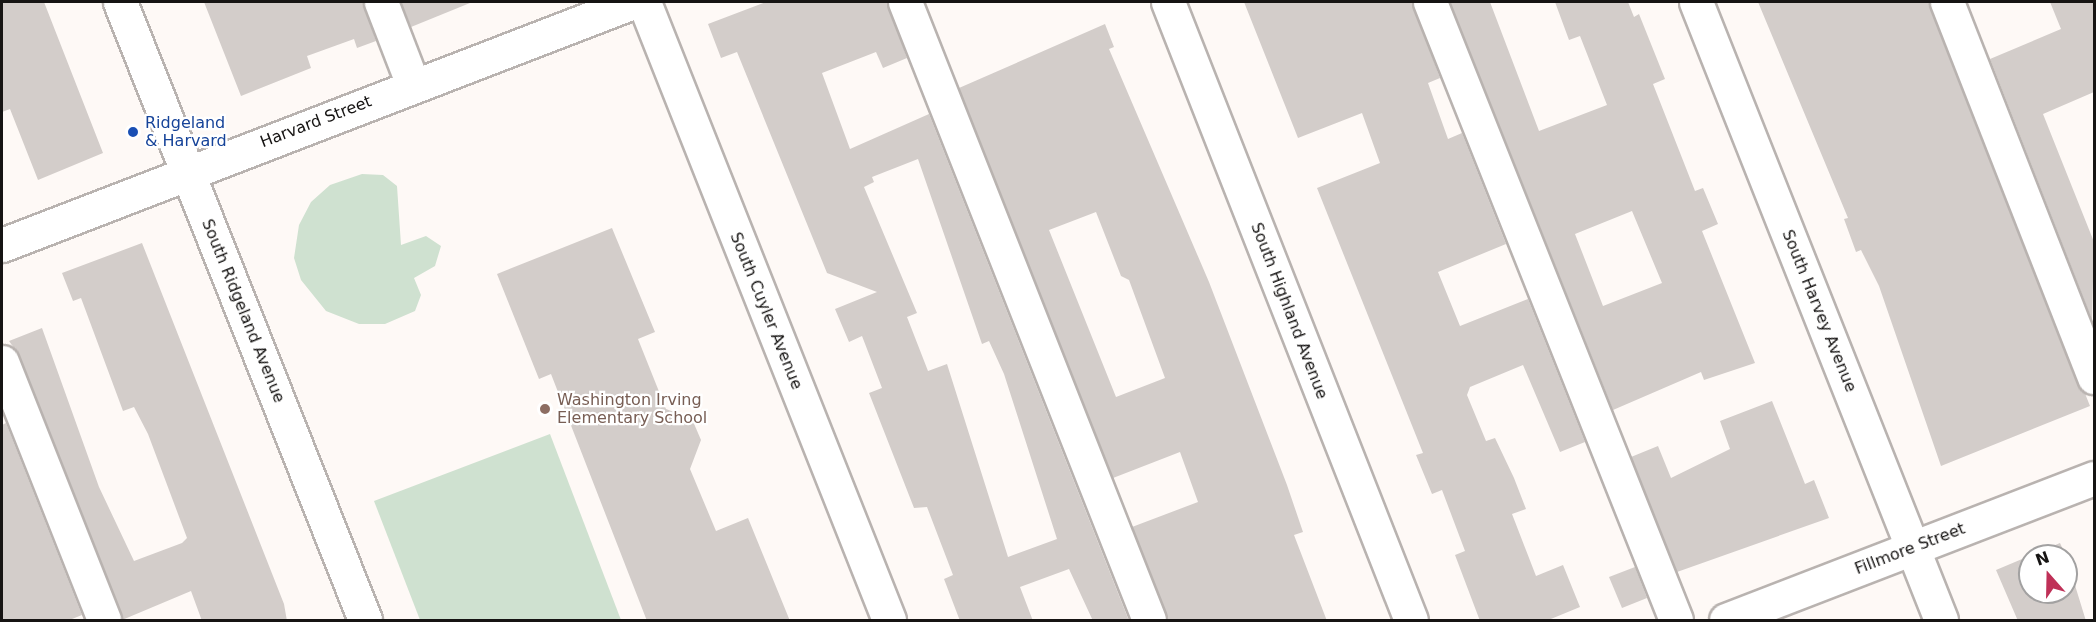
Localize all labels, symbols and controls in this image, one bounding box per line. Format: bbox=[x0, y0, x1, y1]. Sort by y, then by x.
street label: Harvard Street bbox=[258, 92, 374, 152]
place label: Ridgeland & Harvard bbox=[145, 113, 227, 151]
marker: Ridgeland & Harvard bbox=[126, 125, 140, 139]
street label: South Ridgeland Avenue bbox=[197, 216, 289, 406]
street label: South Highland Avenue bbox=[1246, 220, 1332, 402]
street label: South Harvey Avenue bbox=[1778, 227, 1860, 395]
street label: South Cuyler Avenue bbox=[726, 230, 806, 392]
place label: Washington Irving Elementary School bbox=[557, 390, 707, 428]
marker: Washington Irving Elementary School bbox=[538, 402, 552, 416]
street label: Fillmore Street bbox=[1852, 519, 1968, 579]
north arrow bbox=[2018, 544, 2078, 604]
text: N bbox=[2033, 547, 2052, 570]

